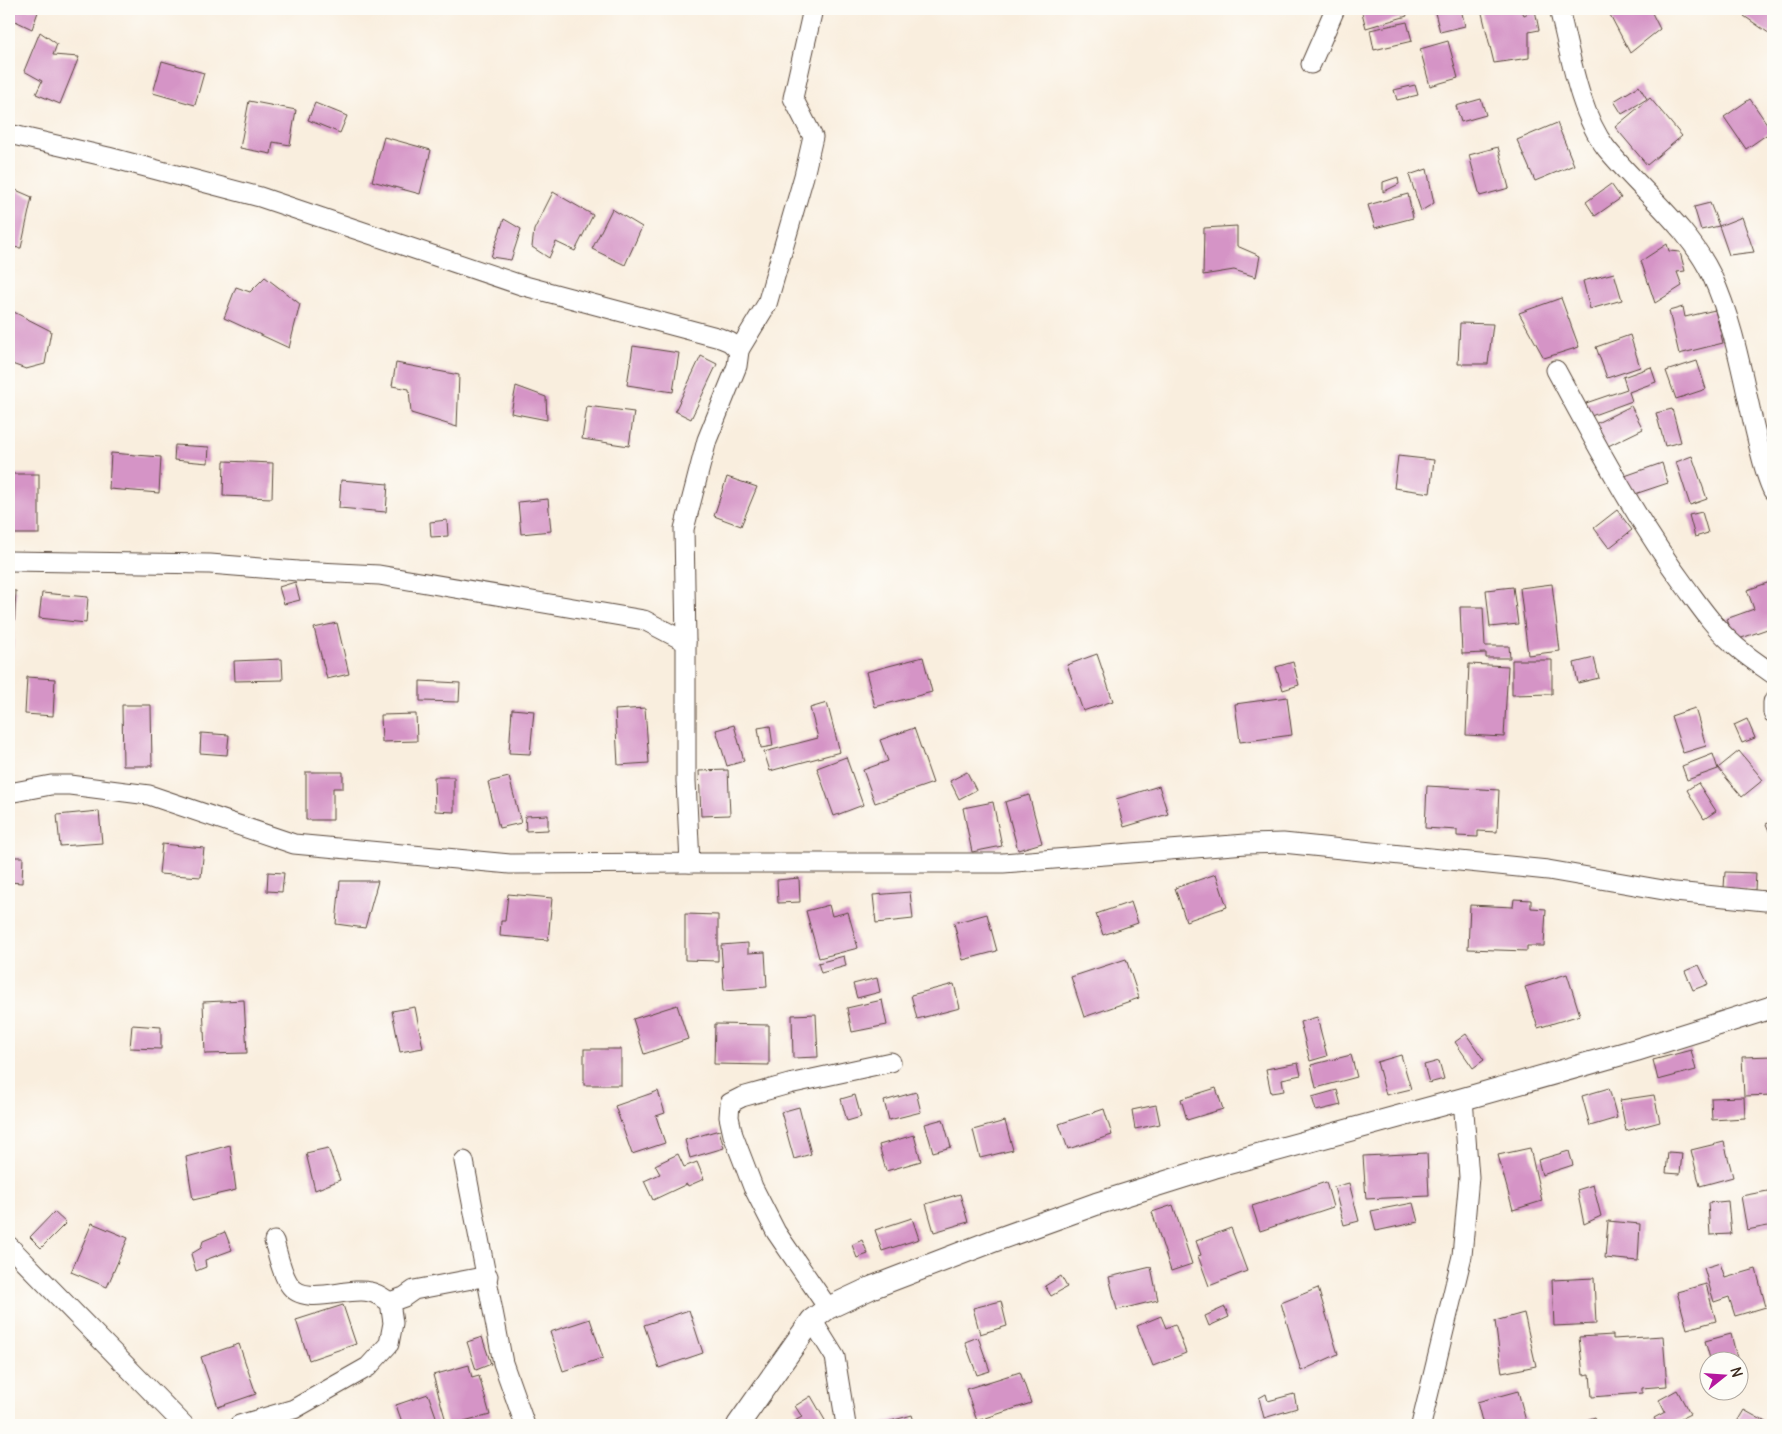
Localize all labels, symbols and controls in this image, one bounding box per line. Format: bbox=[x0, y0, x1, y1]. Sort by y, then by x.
north arrow bbox=[1700, 1352, 1750, 1402]
text: N bbox=[1726, 1365, 1746, 1379]

